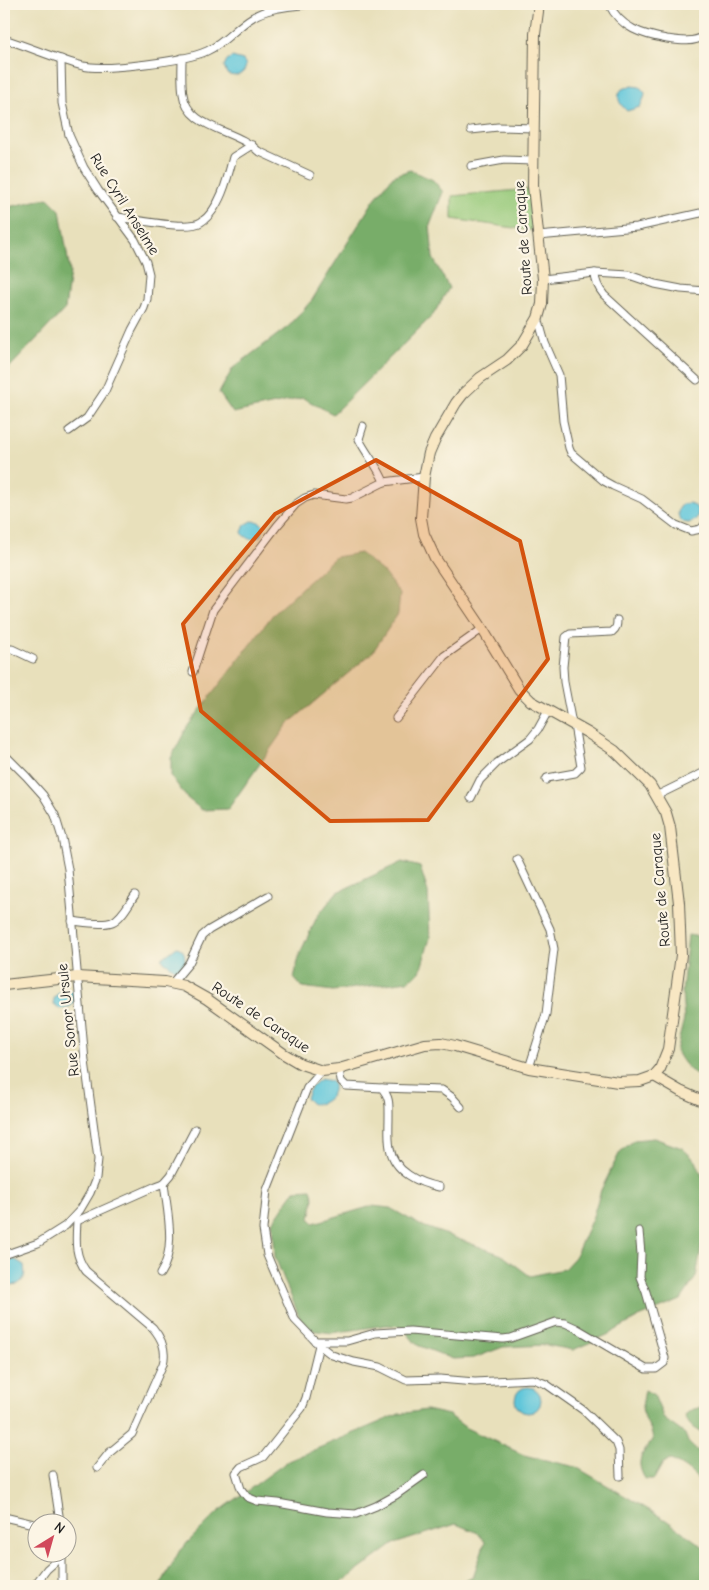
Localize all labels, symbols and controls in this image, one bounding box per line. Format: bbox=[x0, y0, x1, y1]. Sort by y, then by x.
street label: Rue Cyril Anselme bbox=[86, 150, 164, 259]
street label: Route de Caraque bbox=[510, 180, 536, 296]
street label: Route de Caraque bbox=[646, 832, 674, 948]
street label: Rue Sonor Ursule bbox=[53, 962, 83, 1077]
street label: Route de Caraque bbox=[209, 978, 314, 1057]
north arrow bbox=[28, 1512, 78, 1562]
text: N bbox=[51, 1518, 68, 1538]

